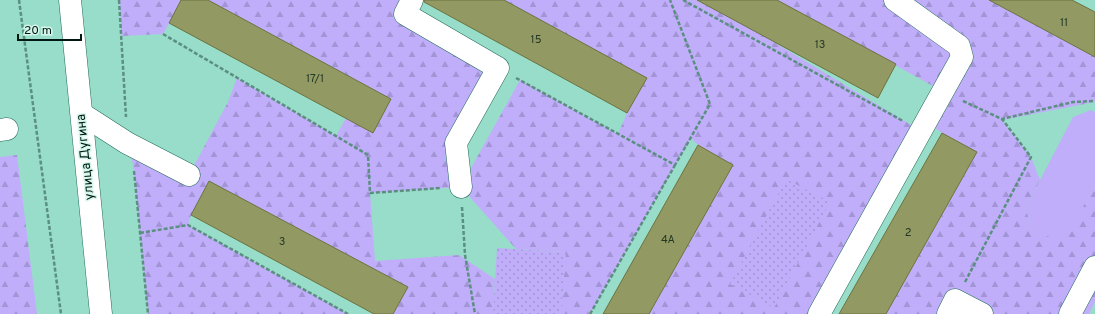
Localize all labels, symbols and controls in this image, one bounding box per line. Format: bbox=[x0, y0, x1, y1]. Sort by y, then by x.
scale bar bbox=[18, 16, 81, 42]
house number: 11 bbox=[1060, 16, 1068, 30]
text: 20 m bbox=[24, 23, 52, 39]
house number: 15 bbox=[531, 33, 542, 47]
house number: 13 bbox=[815, 38, 825, 52]
house number: 17/1 bbox=[306, 72, 324, 86]
street label: улица Дугина bbox=[74, 113, 98, 201]
house number: 2 bbox=[905, 226, 911, 240]
house number: 4А bbox=[661, 233, 675, 247]
house number: 3 bbox=[279, 235, 285, 249]

